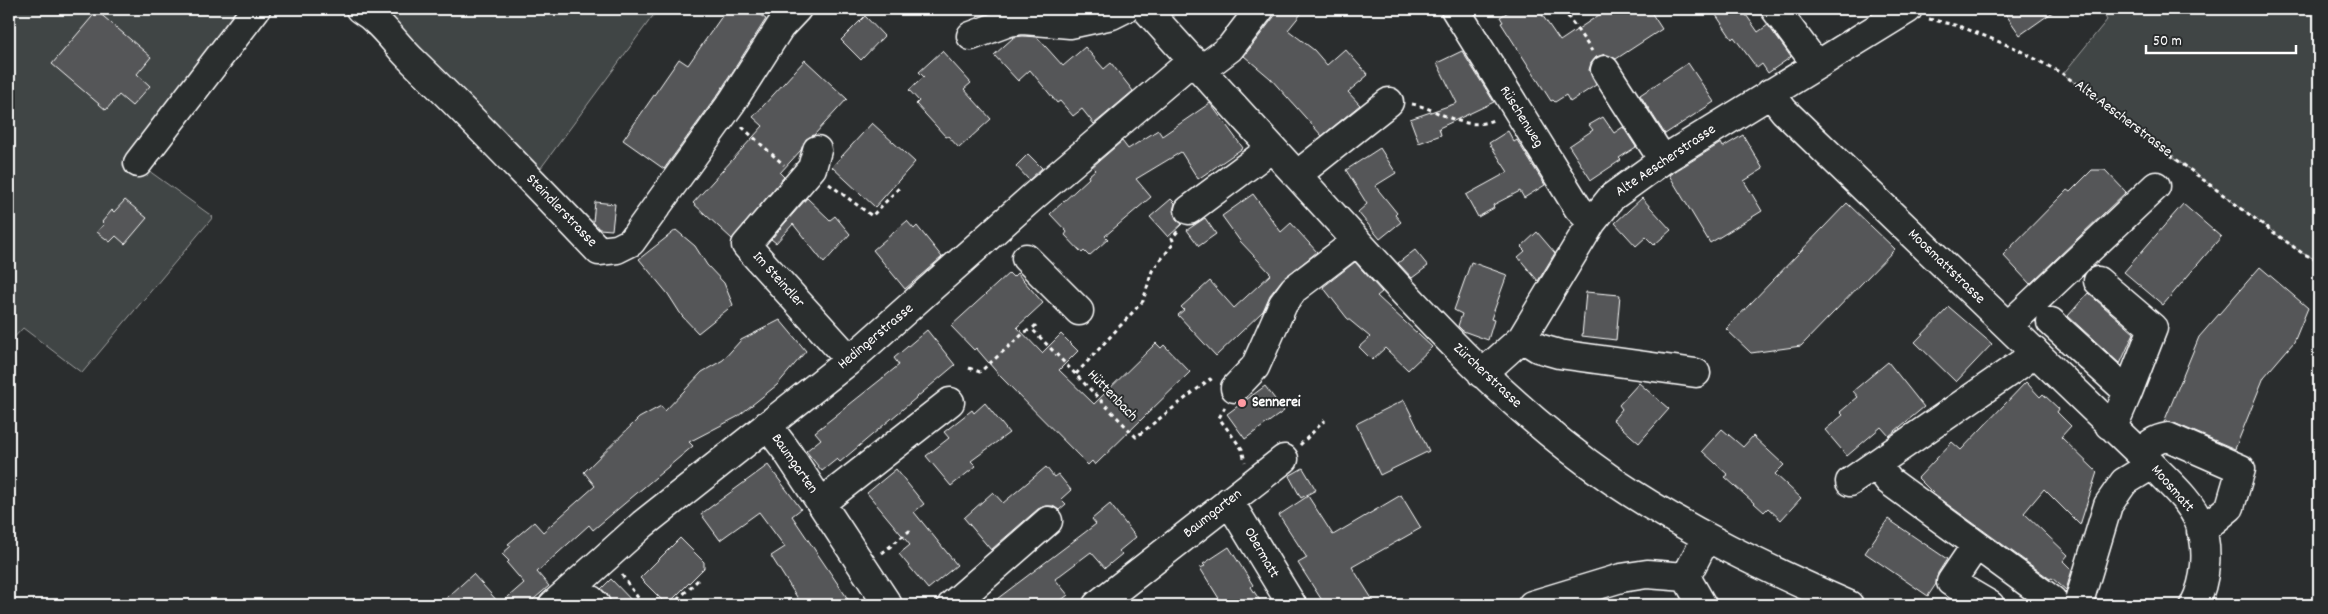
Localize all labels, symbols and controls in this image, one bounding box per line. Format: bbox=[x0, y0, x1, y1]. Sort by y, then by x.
scale bar bbox=[2146, 22, 2296, 54]
text: 50 m bbox=[2153, 31, 2182, 53]
street label: Alte Aescherstrasse bbox=[2070, 75, 2177, 163]
street label: Rüschenweg bbox=[1493, 82, 1549, 152]
street label: Alte Aescherstrasse bbox=[1611, 119, 1721, 203]
street label: Steindlerstrasse bbox=[520, 169, 602, 253]
street label: Moosmattstrasse bbox=[1902, 224, 1990, 310]
street label: Im Steindler bbox=[747, 247, 810, 314]
street label: Hedingerstrasse bbox=[833, 298, 919, 375]
street label: Zürcherstrasse bbox=[1448, 338, 1527, 414]
street label: Hüttenbach bbox=[1081, 365, 1143, 427]
place label: Sennerei bbox=[1252, 392, 1301, 414]
marker: Sennerei bbox=[1236, 397, 1248, 409]
street label: Baumgarten bbox=[765, 429, 823, 499]
street label: Moosmatt bbox=[2145, 460, 2199, 518]
street label: Baumgarten bbox=[1179, 484, 1247, 544]
street label: Obermatt bbox=[1238, 523, 1285, 583]

